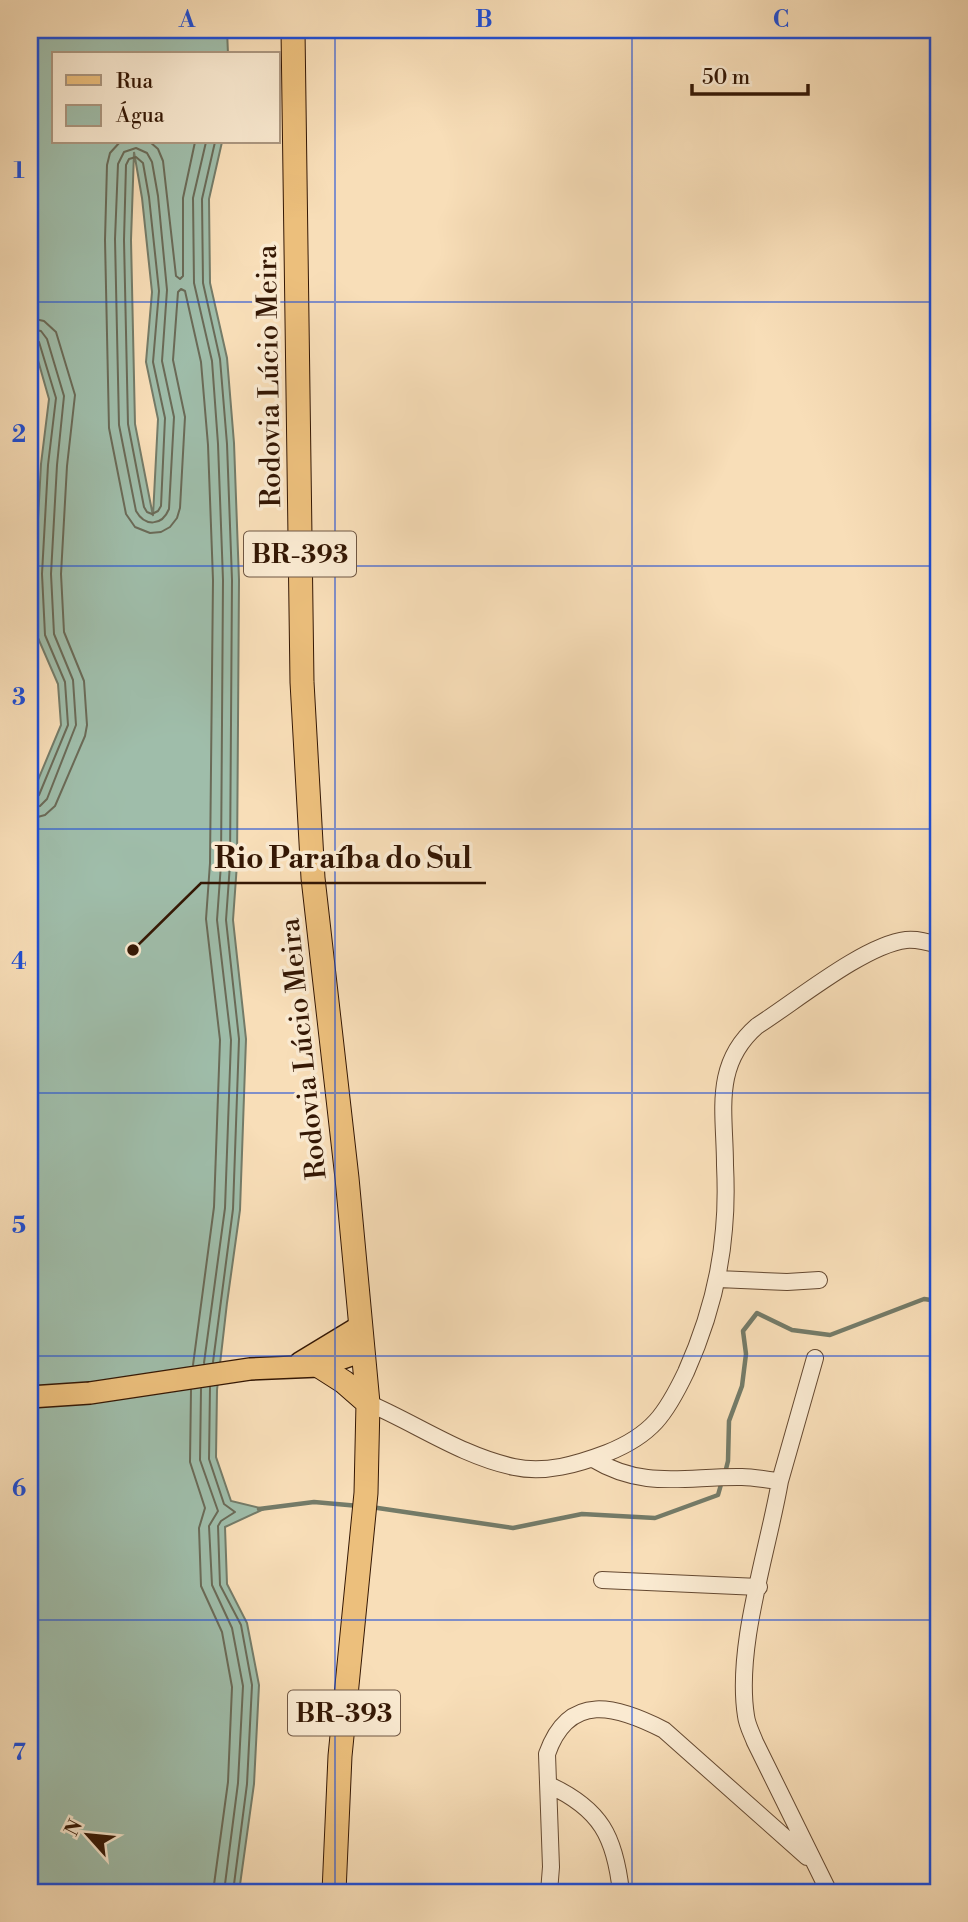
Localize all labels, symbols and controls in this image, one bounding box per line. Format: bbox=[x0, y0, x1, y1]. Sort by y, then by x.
text: A bbox=[178, 6, 196, 34]
text: B bbox=[475, 6, 493, 34]
text: C bbox=[773, 6, 789, 34]
legend bbox=[52, 52, 280, 144]
scale bar bbox=[692, 52, 807, 96]
text: 50 m bbox=[702, 65, 750, 91]
text: Rua bbox=[116, 69, 153, 95]
text: Água bbox=[115, 101, 165, 129]
text: 1 bbox=[13, 157, 25, 185]
street label: Rodovia Lúcio Meira bbox=[250, 243, 289, 508]
text: 2 bbox=[12, 421, 26, 449]
road number: BR-393 bbox=[244, 532, 356, 576]
text: 3 bbox=[12, 684, 26, 712]
callout: Rio Paraíba do Sul bbox=[201, 832, 486, 883]
text: Rio Paraíba do Sul bbox=[214, 840, 472, 878]
street label: Rodovia Lúcio Meira bbox=[272, 916, 335, 1181]
text: 4 bbox=[11, 948, 27, 976]
text: 5 bbox=[12, 1212, 26, 1240]
text: 6 bbox=[12, 1475, 26, 1503]
road number: BR-393 bbox=[288, 1690, 400, 1736]
text: 7 bbox=[12, 1739, 26, 1767]
north arrow bbox=[52, 1800, 122, 1870]
text: N bbox=[60, 1816, 88, 1840]

